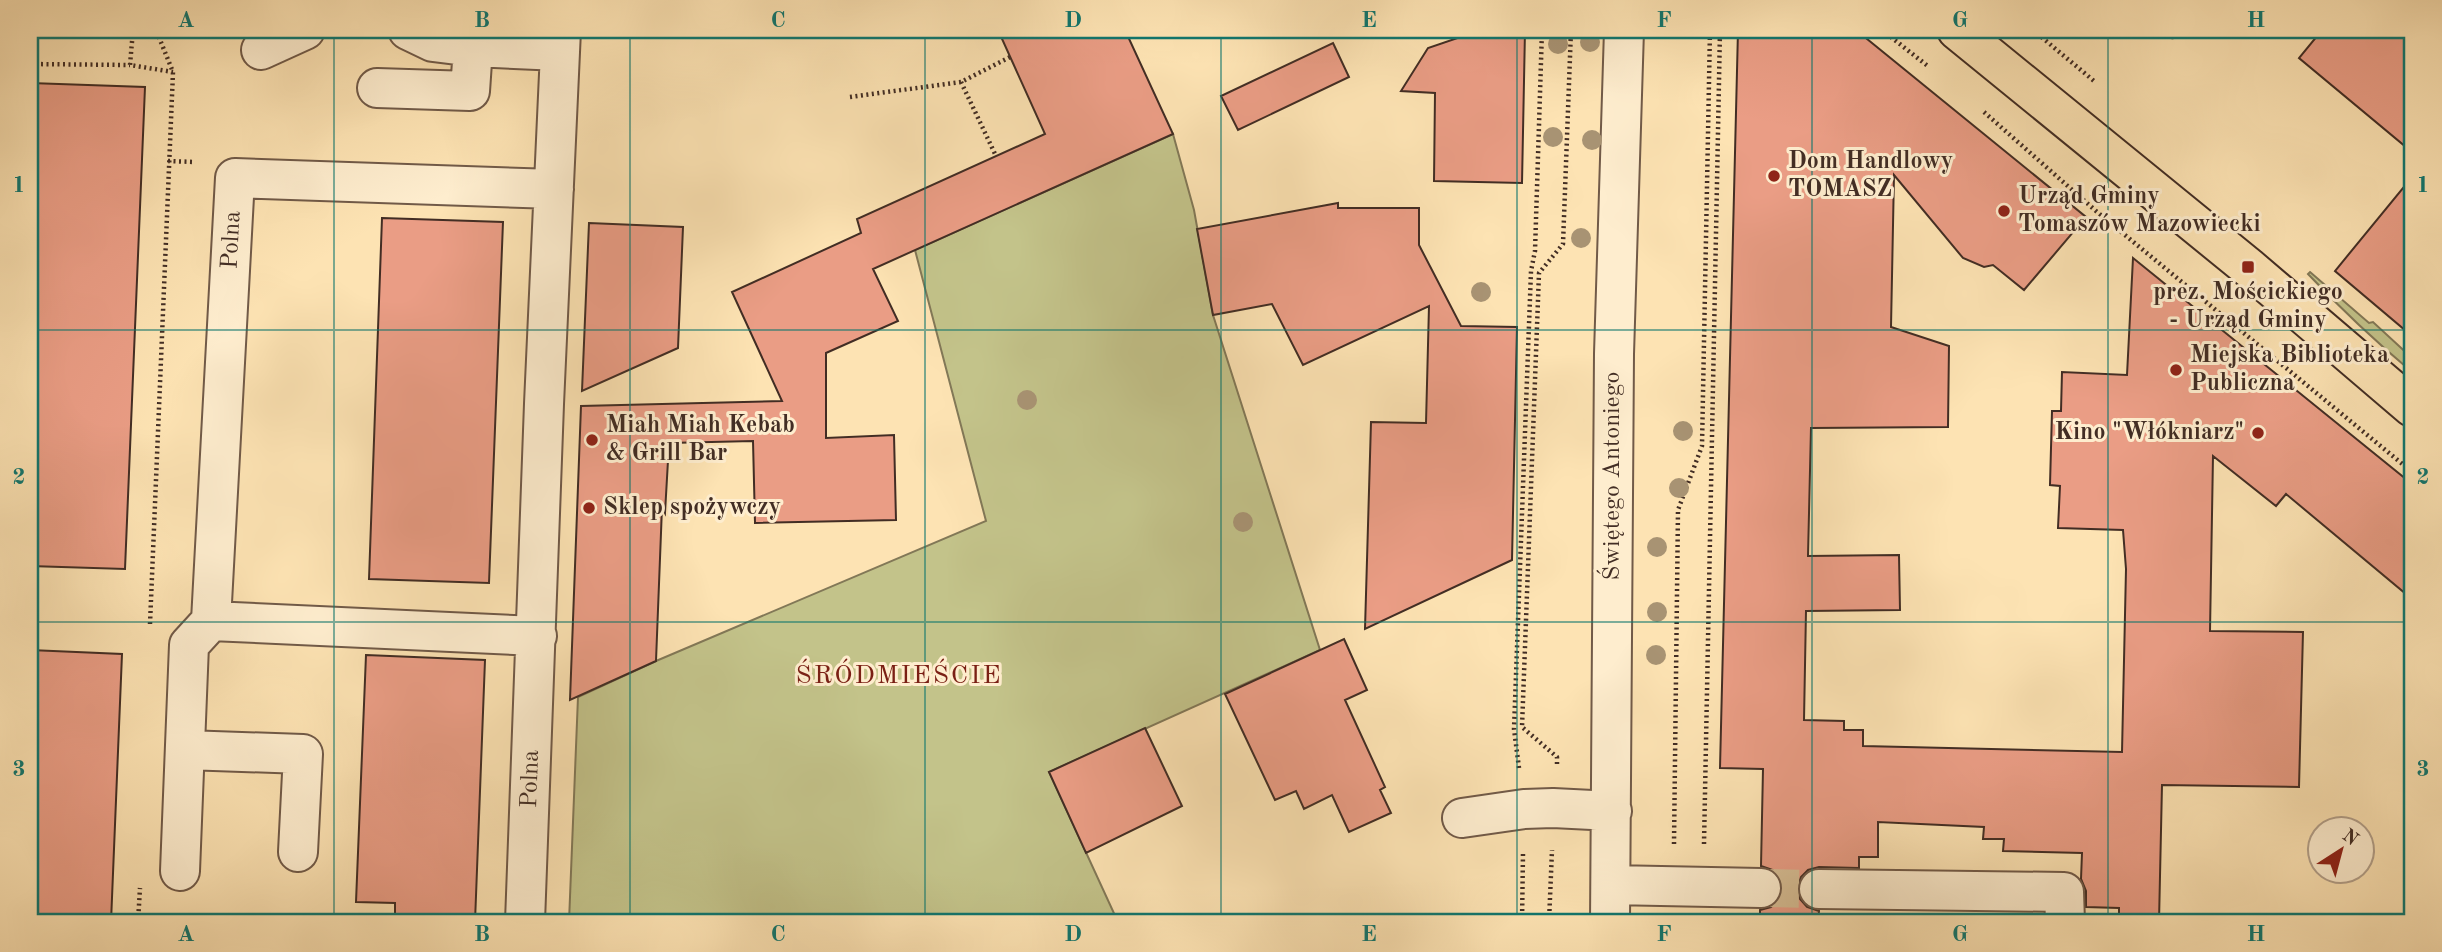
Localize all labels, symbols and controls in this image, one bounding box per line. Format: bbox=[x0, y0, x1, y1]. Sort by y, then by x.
text: A bbox=[177, 9, 195, 32]
text: B bbox=[474, 9, 490, 32]
text: C bbox=[770, 9, 786, 32]
text: D bbox=[1064, 9, 1082, 32]
text: E bbox=[1361, 9, 1377, 32]
text: F bbox=[1656, 9, 1672, 32]
text: G bbox=[1952, 9, 1968, 32]
text: H bbox=[2247, 9, 2265, 32]
place label: Dom Handlowy TOMASZ bbox=[1788, 150, 1953, 202]
marker: Dom Handlowy TOMASZ bbox=[1766, 168, 1782, 184]
text: 1 bbox=[12, 174, 26, 197]
text: 1 bbox=[2416, 174, 2430, 197]
place label: Urząd Gminy Tomaszów Mazowiecki bbox=[2018, 185, 2261, 237]
marker: Urząd Gminy Tomaszów Mazowiecki bbox=[1996, 203, 2012, 219]
street label: Polna bbox=[218, 210, 246, 270]
marker: prez. Mościckiego - Urząd Gminy bbox=[2240, 259, 2256, 275]
place label: prez. Mościckiego - Urząd Gminy bbox=[2153, 281, 2343, 333]
place label: Miejska Biblioteka Publiczna bbox=[2190, 344, 2389, 396]
marker: Miejska Biblioteka Publiczna bbox=[2168, 362, 2184, 378]
street label: Świętego Antoniego bbox=[1596, 372, 1625, 581]
place label: Miah Miah Kebab & Grill Bar bbox=[606, 414, 795, 466]
place label: Kino "Włókniarz" bbox=[2054, 421, 2244, 445]
marker: Kino "Włókniarz" bbox=[2250, 425, 2266, 441]
marker: Miah Miah Kebab & Grill Bar bbox=[584, 432, 600, 448]
text: 2 bbox=[12, 466, 26, 489]
text: 2 bbox=[2416, 466, 2430, 489]
place label: Sklep spożywczy bbox=[603, 496, 781, 520]
marker: Sklep spożywczy bbox=[581, 500, 597, 516]
district label: ŚRÓDMIEŚCIE bbox=[796, 658, 1002, 689]
street label: Polna bbox=[518, 749, 544, 809]
text: 3 bbox=[12, 758, 26, 781]
text: 3 bbox=[2416, 758, 2430, 781]
north arrow bbox=[2306, 816, 2376, 886]
text: N bbox=[2338, 826, 2361, 851]
text: A bbox=[177, 923, 195, 946]
text: B bbox=[474, 923, 490, 946]
text: C bbox=[770, 923, 786, 946]
text: D bbox=[1064, 923, 1082, 946]
text: E bbox=[1361, 923, 1377, 946]
text: F bbox=[1656, 923, 1672, 946]
text: G bbox=[1952, 923, 1968, 946]
text: H bbox=[2247, 923, 2265, 946]

